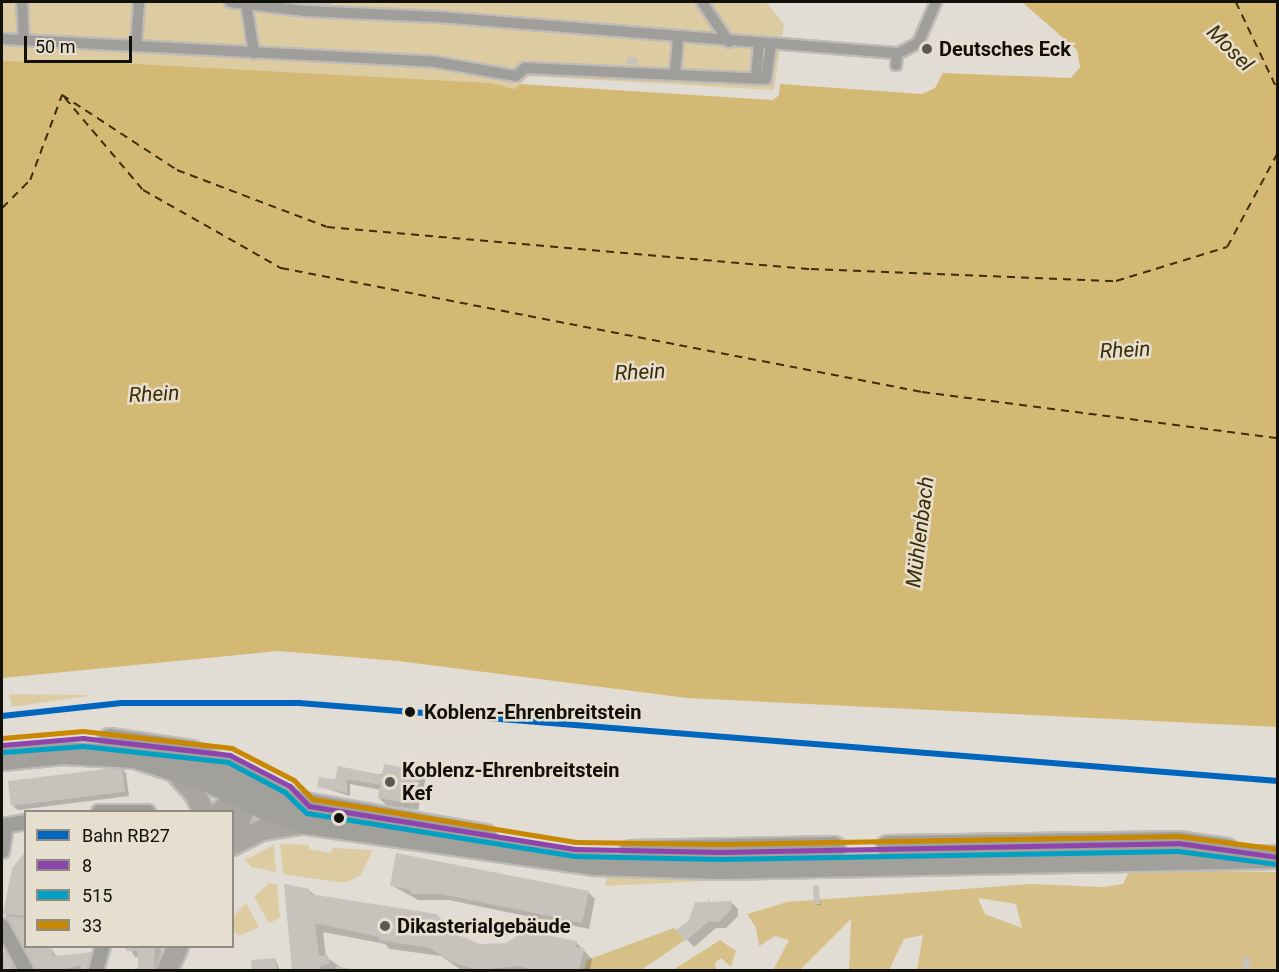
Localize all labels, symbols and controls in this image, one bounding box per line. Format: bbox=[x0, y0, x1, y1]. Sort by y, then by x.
water label: Mosel bbox=[1201, 19, 1259, 77]
scale bar bbox=[27, 24, 135, 62]
text: 50 m bbox=[35, 36, 75, 57]
place label: Deutsches Eck bbox=[939, 37, 1071, 61]
marker: Deutsches Eck bbox=[920, 42, 934, 56]
water label: Rhein bbox=[1099, 336, 1151, 364]
water label: Rhein bbox=[614, 358, 666, 386]
water label: Rhein bbox=[128, 380, 180, 408]
water label: Mühlenbach bbox=[901, 475, 939, 589]
place label: Koblenz-Ehrenbreitstein bbox=[424, 700, 642, 724]
marker: Koblenz-Ehrenbreitstein bbox=[401, 703, 419, 721]
place label: Koblenz-Ehrenbreitstein Kef bbox=[402, 759, 620, 806]
marker: Koblenz-Ehrenbreitstein Kef bbox=[383, 775, 397, 789]
legend bbox=[24, 810, 234, 948]
unlabelled marker bbox=[333, 812, 345, 824]
text: Bahn RB27 bbox=[82, 825, 170, 846]
text: 8 bbox=[82, 855, 92, 876]
text: 515 bbox=[82, 885, 112, 906]
place label: Dikasterialgebäude bbox=[397, 914, 571, 938]
text: 33 bbox=[82, 915, 102, 936]
marker: Dikasterialgebäude bbox=[378, 919, 392, 933]

